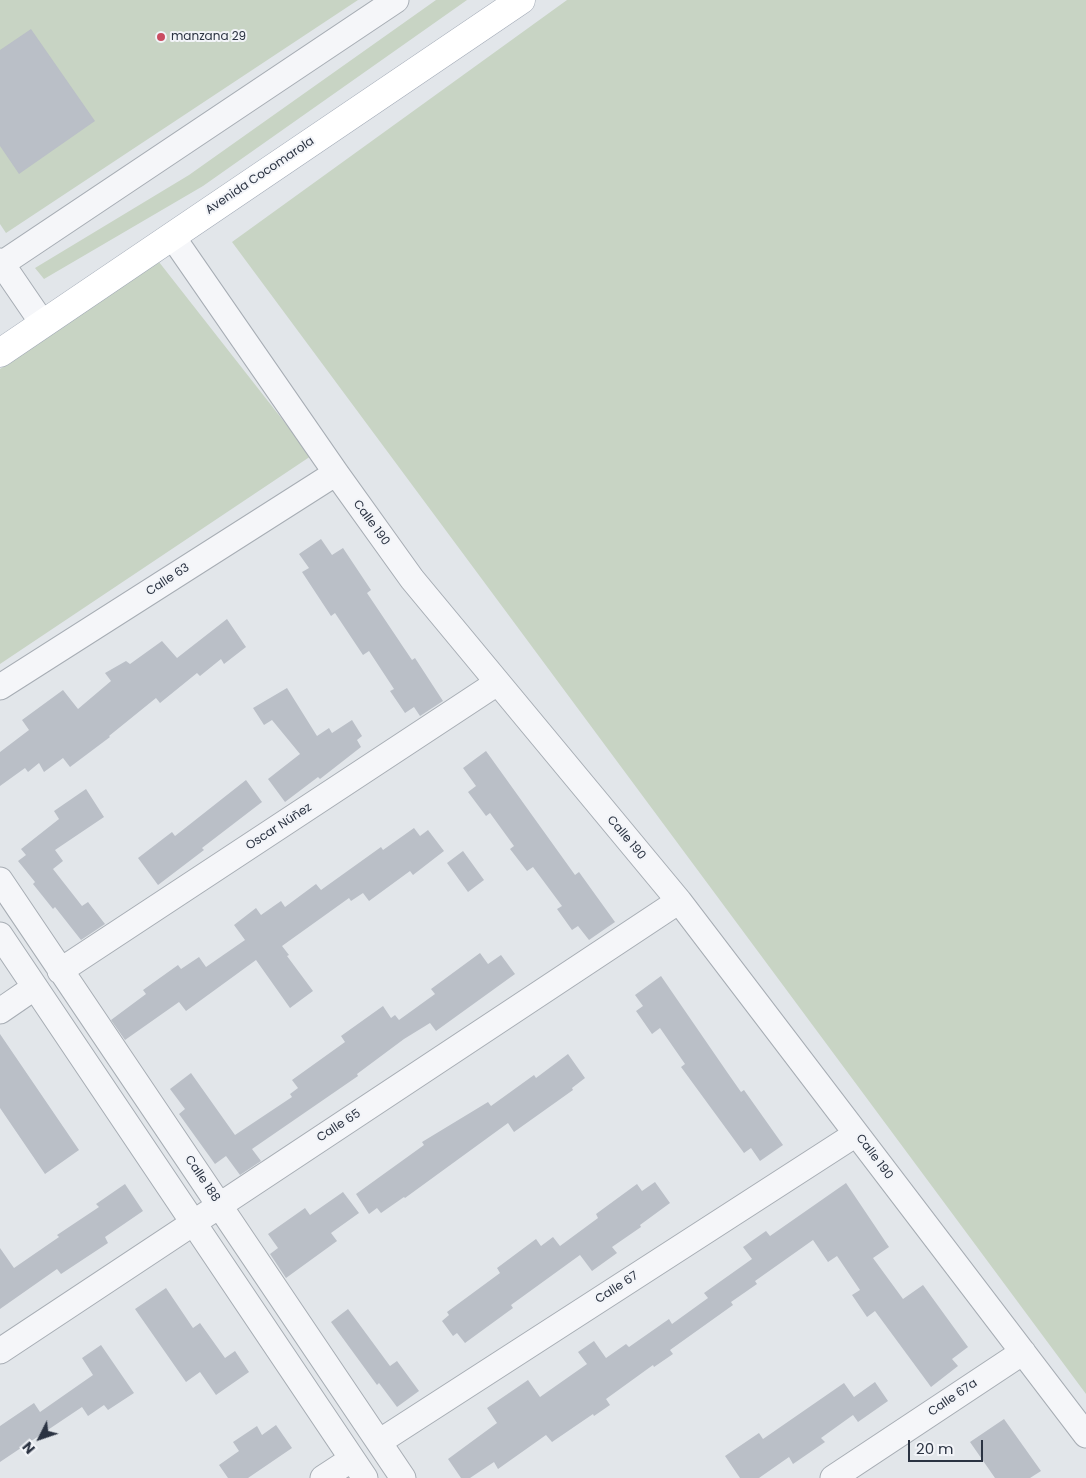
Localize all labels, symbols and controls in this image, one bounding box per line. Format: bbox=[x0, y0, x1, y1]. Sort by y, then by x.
place label: manzana 29 bbox=[171, 30, 246, 44]
marker: manzana 29 bbox=[155, 31, 167, 43]
street label: Avenida Cocomarola bbox=[203, 134, 317, 218]
street label: Calle 190 bbox=[350, 497, 392, 549]
street label: Calle 63 bbox=[144, 561, 192, 599]
street label: Oscar Núñez bbox=[243, 800, 315, 854]
street label: Calle 190 bbox=[603, 813, 649, 863]
street label: Calle 65 bbox=[314, 1107, 364, 1145]
street label: Calle 190 bbox=[852, 1132, 896, 1182]
street label: Calle 188 bbox=[181, 1153, 223, 1205]
street label: Calle 67 bbox=[593, 1269, 641, 1307]
street label: Calle 67a bbox=[926, 1376, 980, 1420]
north arrow bbox=[15, 1413, 65, 1463]
scale bar bbox=[911, 1430, 986, 1462]
text: N bbox=[18, 1437, 40, 1458]
text: 20 m bbox=[916, 1438, 954, 1459]

